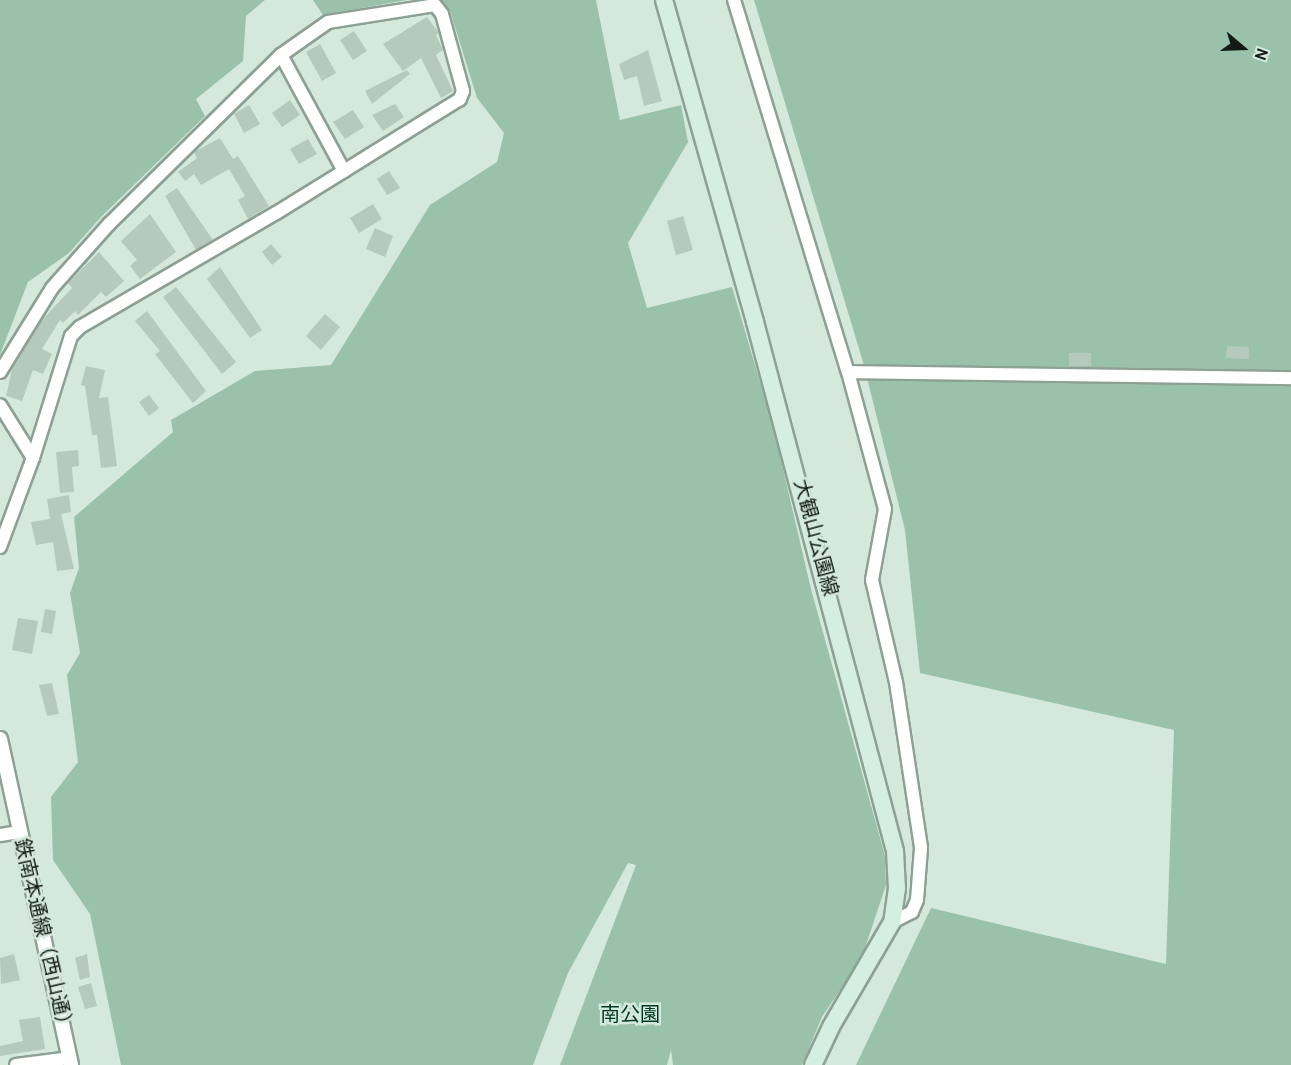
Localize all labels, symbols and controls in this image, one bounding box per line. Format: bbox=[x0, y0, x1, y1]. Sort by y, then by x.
north arrow bbox=[1213, 18, 1273, 78]
text: N bbox=[1249, 45, 1271, 63]
street label: 大観山公園線 bbox=[787, 477, 841, 599]
street label: 鉄南本通線（西山通） bbox=[8, 837, 76, 1037]
park label: 南公園 bbox=[600, 1004, 660, 1028]

